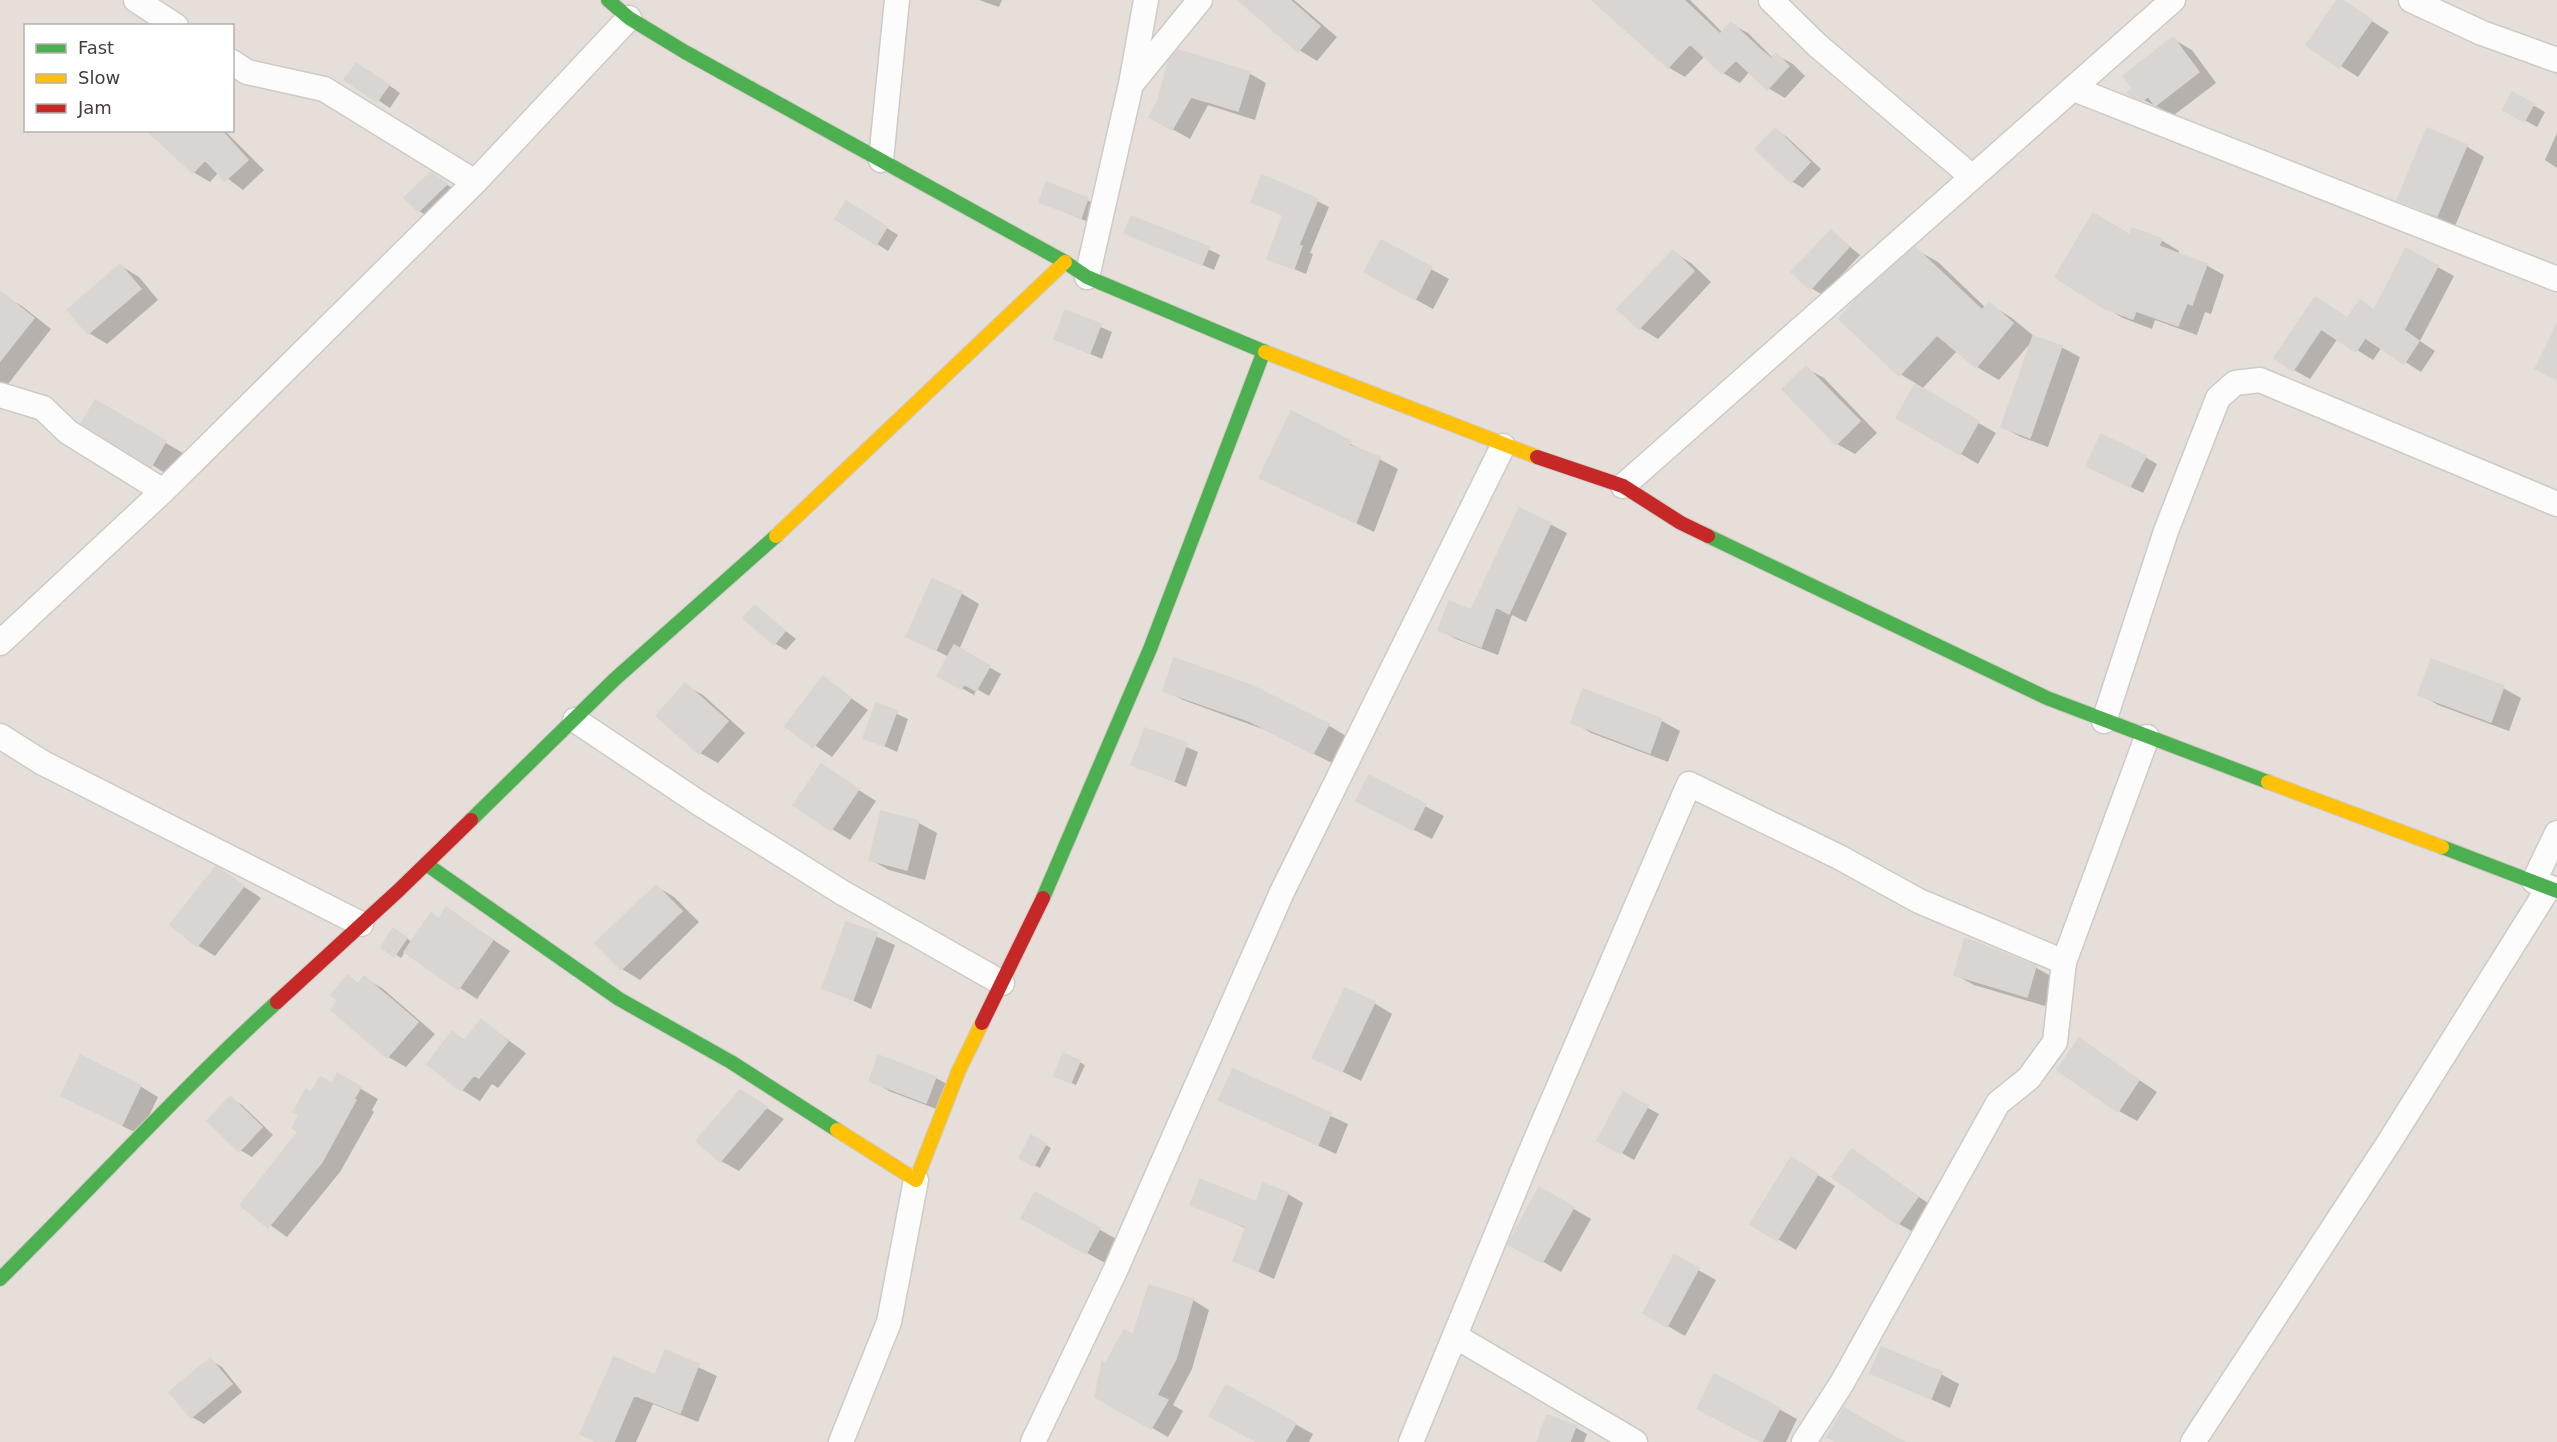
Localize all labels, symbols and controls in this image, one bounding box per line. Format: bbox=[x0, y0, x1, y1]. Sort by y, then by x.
legend bbox=[24, 24, 234, 132]
text: Fast bbox=[78, 37, 114, 58]
text: Slow bbox=[78, 67, 120, 88]
text: Jam bbox=[77, 97, 112, 118]

